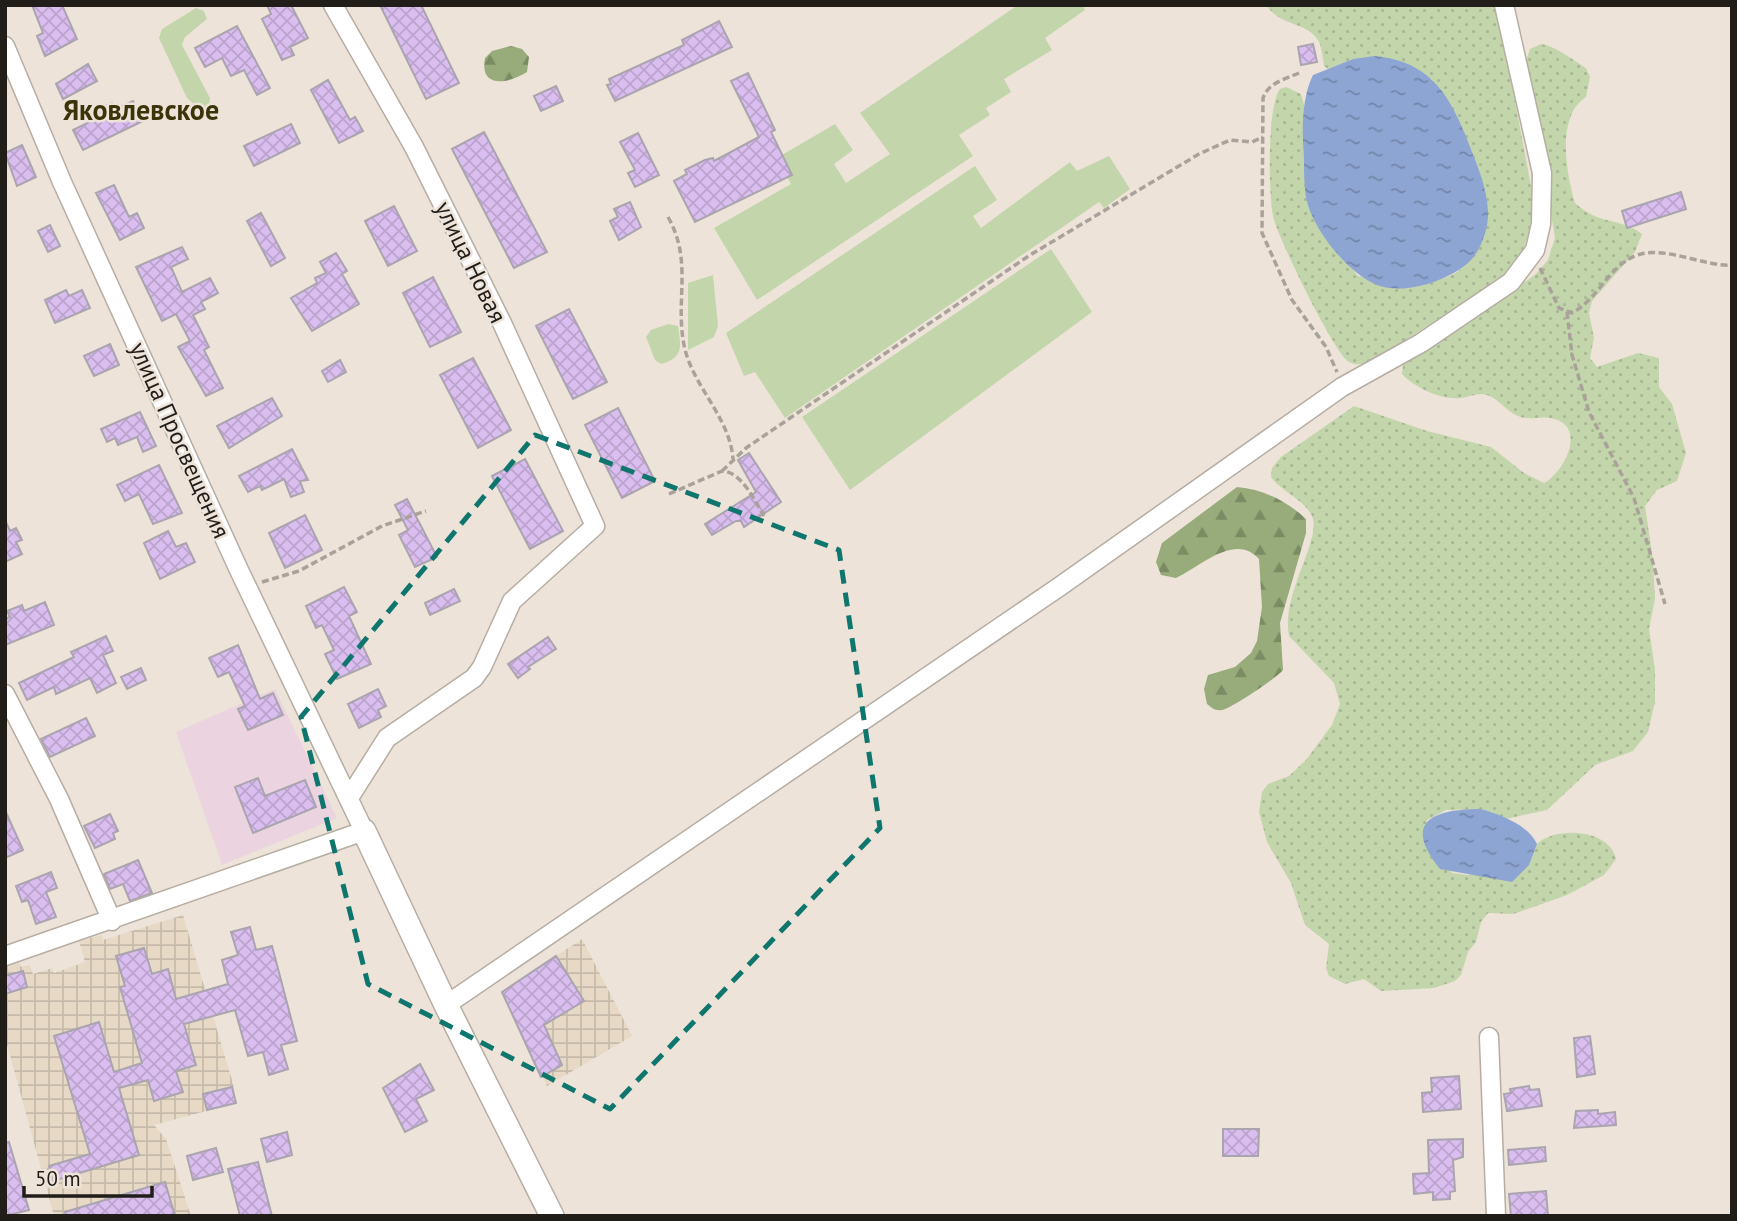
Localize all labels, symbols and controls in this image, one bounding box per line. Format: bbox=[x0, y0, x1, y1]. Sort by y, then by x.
district label: Яковлевское bbox=[63, 91, 219, 128]
street label: улица Новая bbox=[428, 196, 514, 328]
street label: улица Просвещения bbox=[123, 337, 237, 543]
scale bar bbox=[24, 1154, 152, 1198]
text: 50 m bbox=[35, 1165, 81, 1192]

